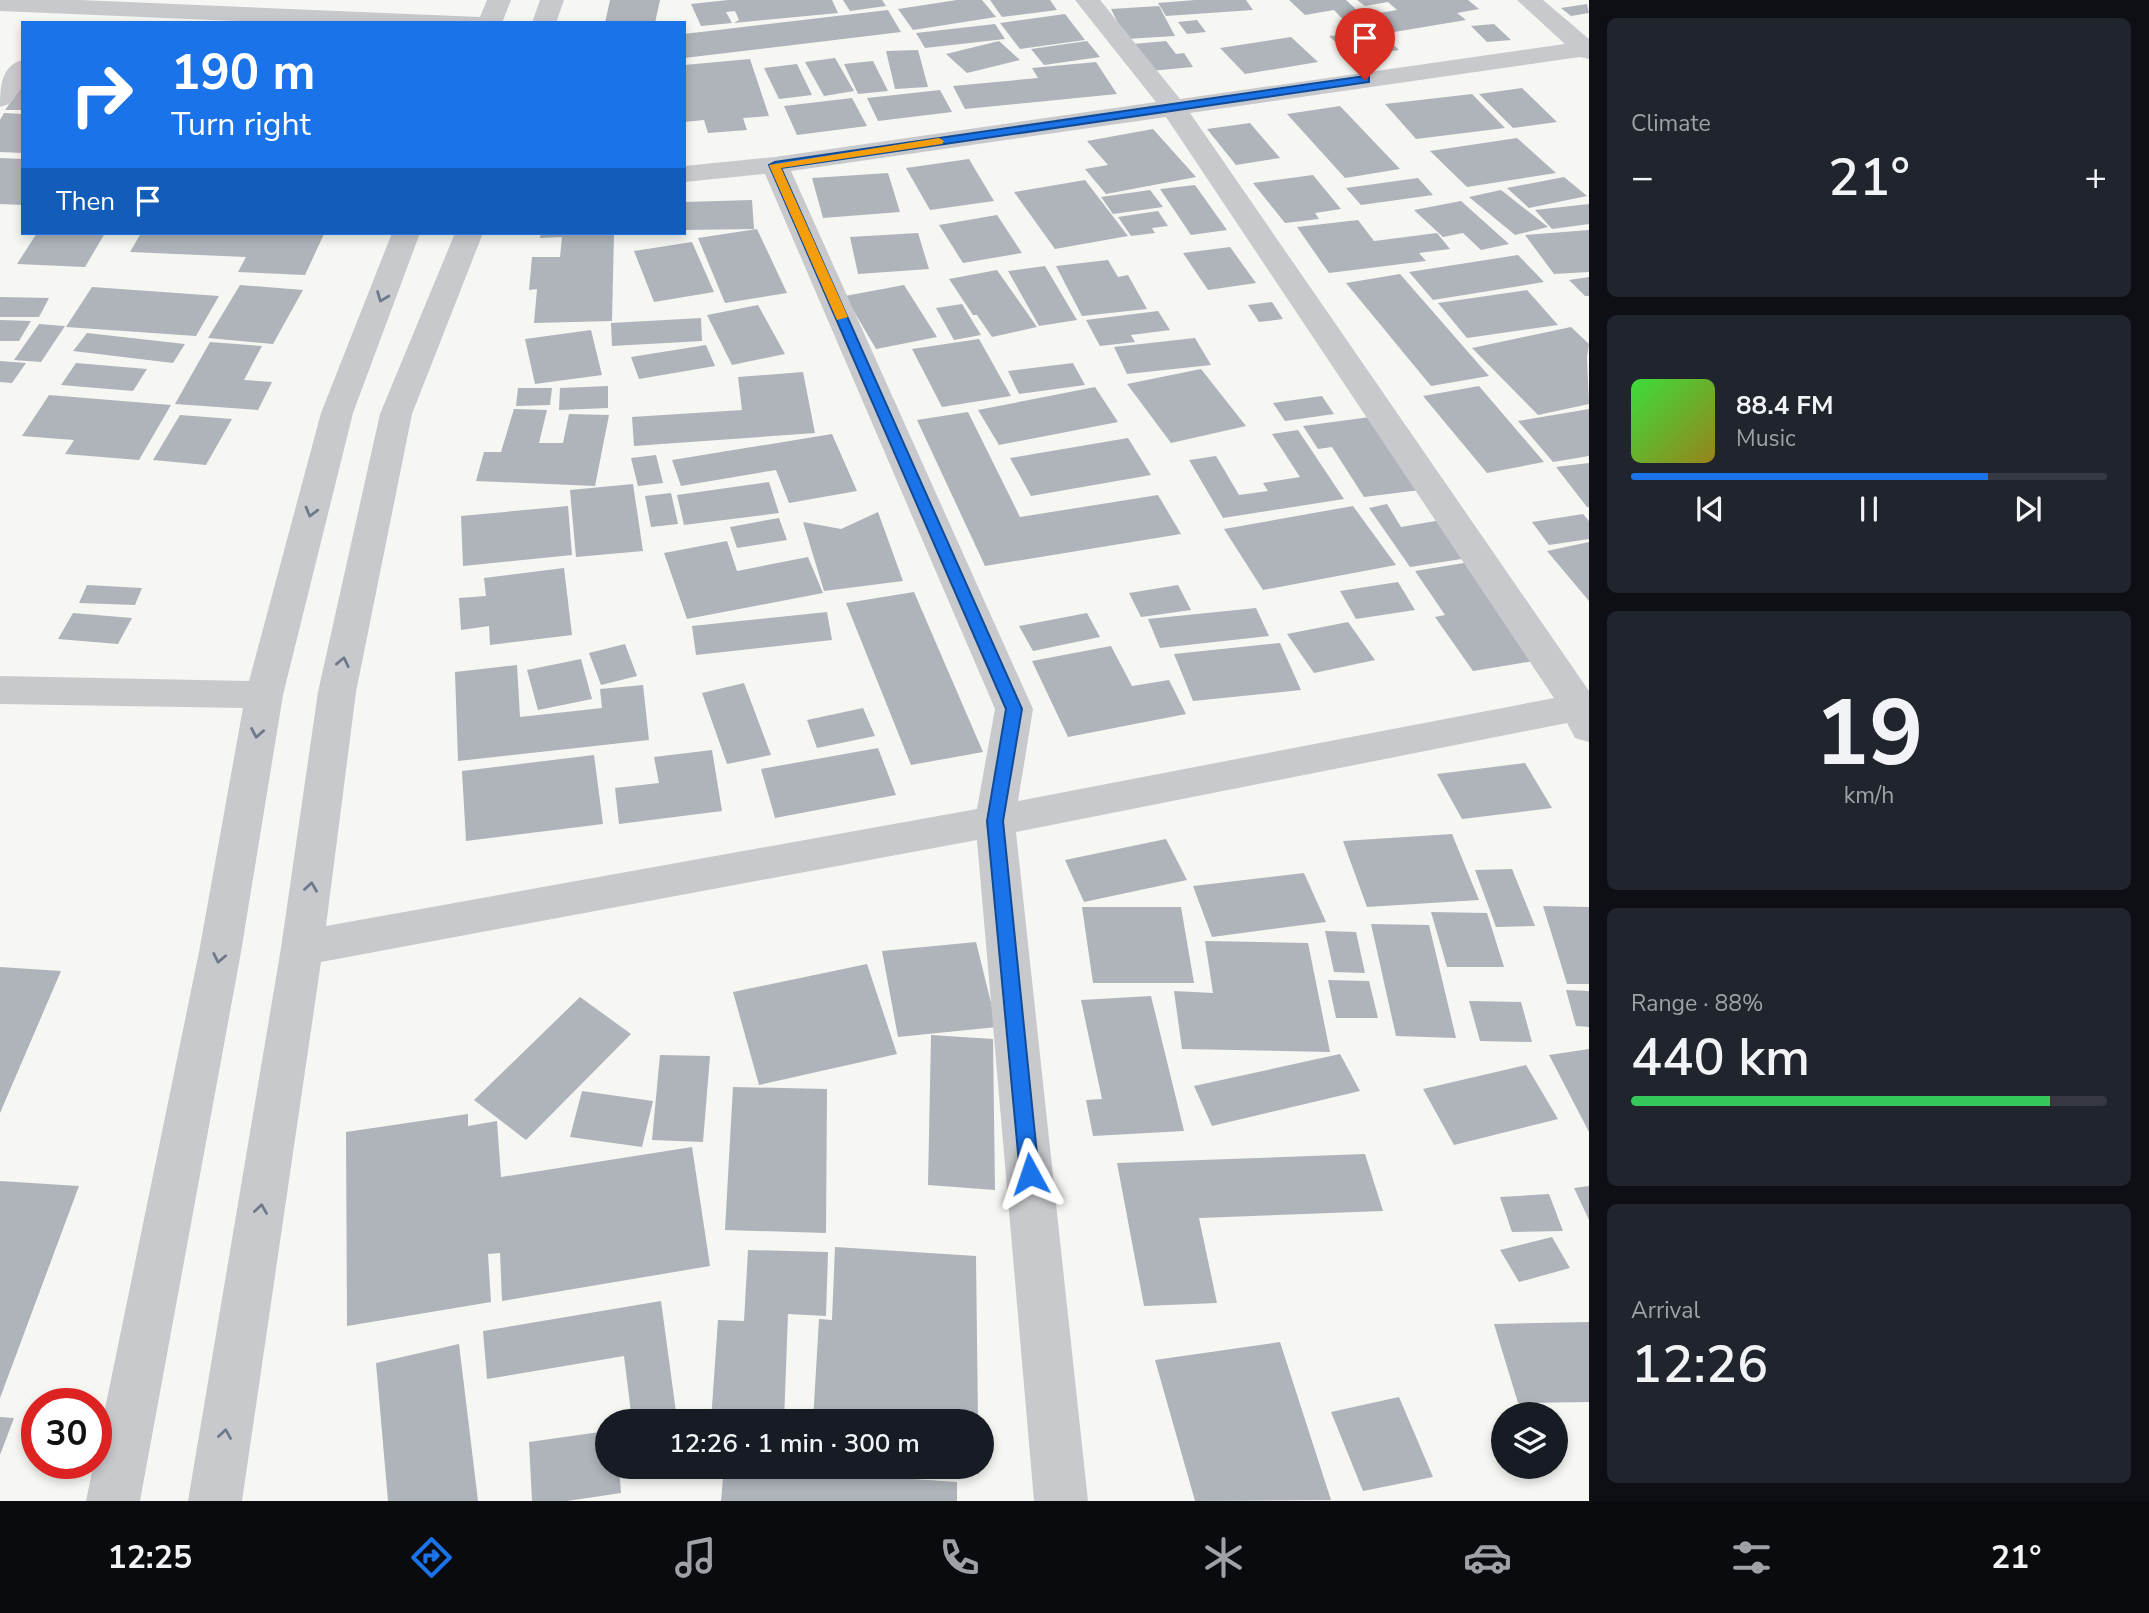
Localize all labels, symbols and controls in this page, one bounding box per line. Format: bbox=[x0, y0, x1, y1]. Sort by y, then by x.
pin bbox=[1335, 8, 1395, 80]
icon: arrive bbox=[1346, 19, 1384, 57]
text: 190 m bbox=[171, 39, 315, 106]
icon: right bbox=[56, 49, 147, 140]
text: Turn right bbox=[171, 103, 311, 146]
text: Climate bbox=[1631, 108, 1711, 139]
text: 21° bbox=[1828, 142, 1910, 213]
text: − bbox=[1631, 152, 1654, 203]
text: + bbox=[2084, 152, 2107, 203]
icon: arrive bbox=[129, 182, 167, 220]
text: Then bbox=[56, 184, 115, 219]
one-way arrow bbox=[376, 290, 390, 302]
text: 88.4 FM bbox=[1736, 388, 1833, 423]
text: Music bbox=[1736, 423, 1796, 454]
icon: previous bbox=[1691, 490, 1729, 528]
icon: pause bbox=[1850, 490, 1888, 528]
icon: next bbox=[2009, 490, 2047, 528]
one-way arrow bbox=[305, 506, 319, 518]
one-way arrow bbox=[335, 656, 349, 668]
text: 19 bbox=[1814, 672, 1924, 796]
one-way arrow bbox=[250, 727, 265, 739]
text: km/h bbox=[1844, 780, 1894, 811]
one-way arrow bbox=[303, 881, 318, 893]
one-way arrow bbox=[212, 952, 227, 964]
text: Range · 88% bbox=[1631, 988, 1763, 1019]
text: 440 km bbox=[1631, 1022, 1810, 1093]
position arrow bbox=[993, 1137, 1067, 1211]
one-way arrow bbox=[253, 1203, 268, 1215]
text: Arrival bbox=[1631, 1295, 1700, 1326]
text: 12:26 bbox=[1631, 1329, 1768, 1400]
speed limit sign: 30 bbox=[21, 1388, 112, 1479]
map controls bbox=[1491, 1402, 1568, 1479]
button: layers bbox=[1491, 1402, 1568, 1479]
text: 12:26 · 1 min · 300 m bbox=[669, 1426, 920, 1461]
one-way arrow bbox=[217, 1428, 232, 1439]
icon: directions bbox=[407, 1533, 456, 1582]
icon: music bbox=[671, 1533, 720, 1582]
icon: phone bbox=[935, 1533, 984, 1582]
icon: climate bbox=[1199, 1533, 1248, 1582]
icon: car bbox=[1463, 1533, 1512, 1582]
icon: filters bbox=[1727, 1533, 1776, 1582]
text: 12:25 bbox=[107, 1536, 192, 1579]
text: 21° bbox=[1991, 1536, 2041, 1579]

